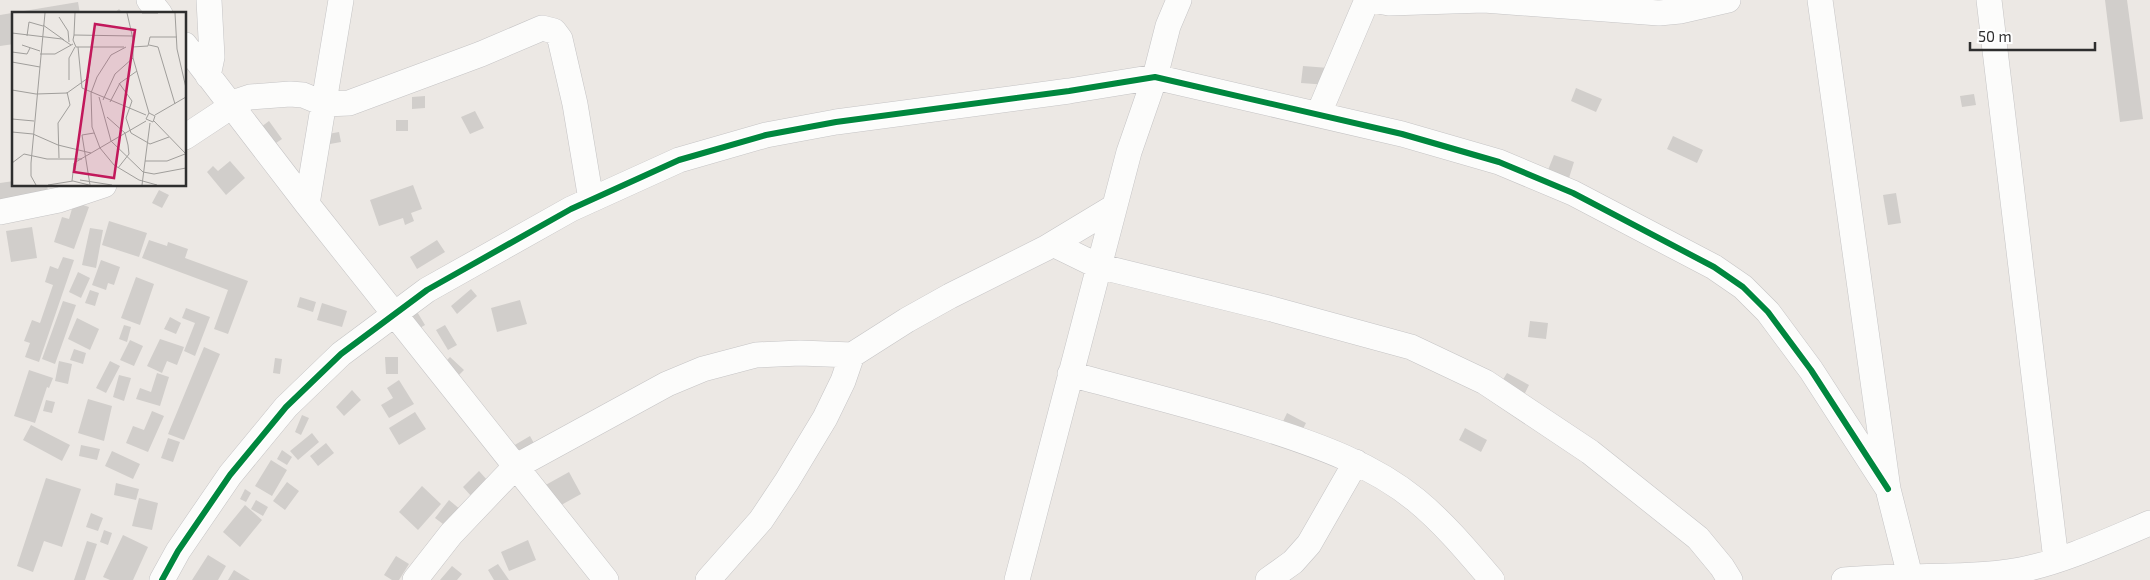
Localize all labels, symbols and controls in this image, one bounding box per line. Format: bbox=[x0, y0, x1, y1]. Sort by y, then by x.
inset map bbox=[12, 12, 186, 186]
scale bar bbox=[1970, 20, 2095, 52]
text: 50 m bbox=[1978, 27, 2012, 45]

